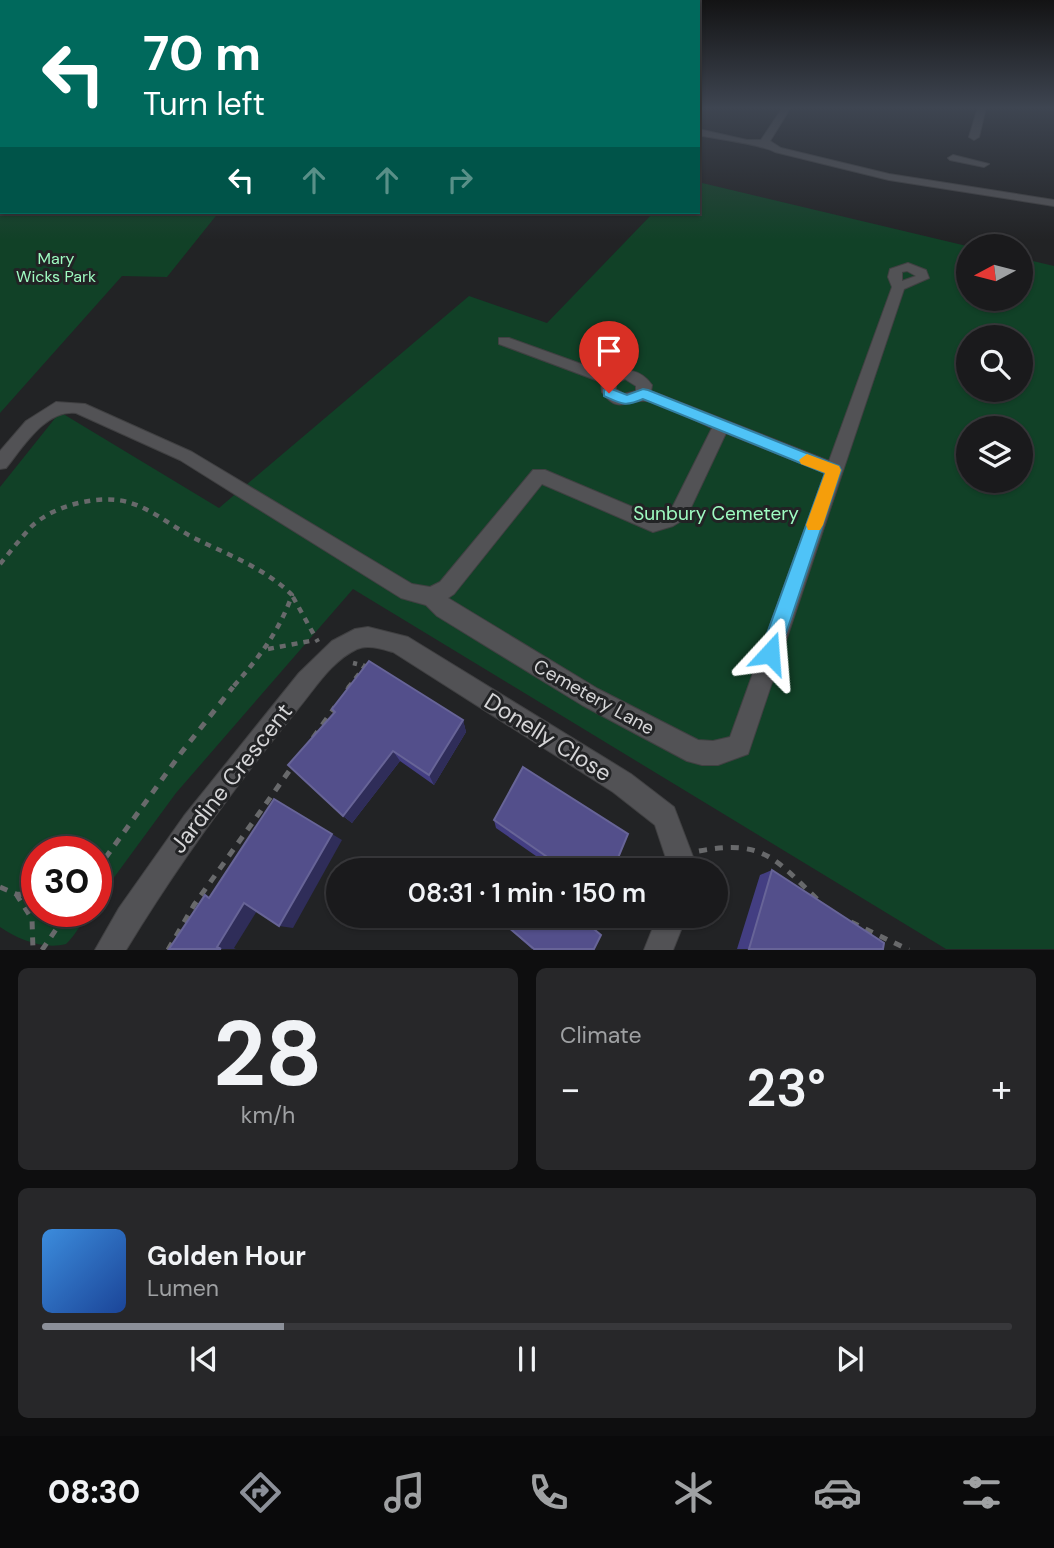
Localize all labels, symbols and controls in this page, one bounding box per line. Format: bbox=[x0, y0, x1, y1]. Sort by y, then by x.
text: 70 m bbox=[143, 21, 261, 85]
icon: left bbox=[28, 28, 119, 119]
text: Turn left bbox=[143, 83, 265, 125]
icon: left bbox=[222, 161, 260, 199]
icon: ahead bbox=[295, 161, 333, 199]
icon: ahead bbox=[368, 161, 406, 199]
icon: right bbox=[441, 161, 479, 199]
north arrow bbox=[956, 234, 1032, 312]
map controls bbox=[956, 234, 1033, 493]
park label: Mary Wicks Park bbox=[16, 248, 96, 287]
pin bbox=[579, 321, 639, 393]
button: search bbox=[956, 325, 1033, 402]
icon: arrive bbox=[590, 332, 628, 370]
button: layers bbox=[956, 416, 1033, 493]
park label: Sunbury Cemetery bbox=[633, 501, 799, 526]
position arrow bbox=[733, 616, 807, 690]
street label: Cemetery Lane bbox=[529, 653, 659, 741]
street label: Donelly Close bbox=[479, 686, 617, 788]
street label: Jardine Crescent bbox=[163, 697, 299, 859]
speed limit sign: 30 bbox=[21, 836, 112, 927]
text: 08:31 · 1 min · 150 m bbox=[408, 876, 646, 910]
text: 28 bbox=[213, 995, 323, 1113]
text: Climate bbox=[560, 1020, 642, 1050]
text: 23° bbox=[746, 1054, 826, 1122]
text: − bbox=[560, 1064, 581, 1114]
text: + bbox=[991, 1064, 1012, 1114]
text: km/h bbox=[241, 1100, 295, 1130]
text: Golden Hour bbox=[147, 1239, 306, 1273]
text: Lumen bbox=[147, 1273, 219, 1303]
icon: previous bbox=[185, 1340, 223, 1378]
icon: pause bbox=[508, 1340, 546, 1378]
icon: next bbox=[831, 1340, 869, 1378]
icon: directions bbox=[236, 1468, 285, 1517]
icon: music bbox=[380, 1468, 429, 1517]
icon: phone bbox=[524, 1468, 573, 1517]
icon: climate bbox=[669, 1468, 718, 1517]
icon: car bbox=[813, 1468, 862, 1517]
icon: filters bbox=[957, 1468, 1006, 1517]
text: 08:30 bbox=[48, 1471, 140, 1513]

